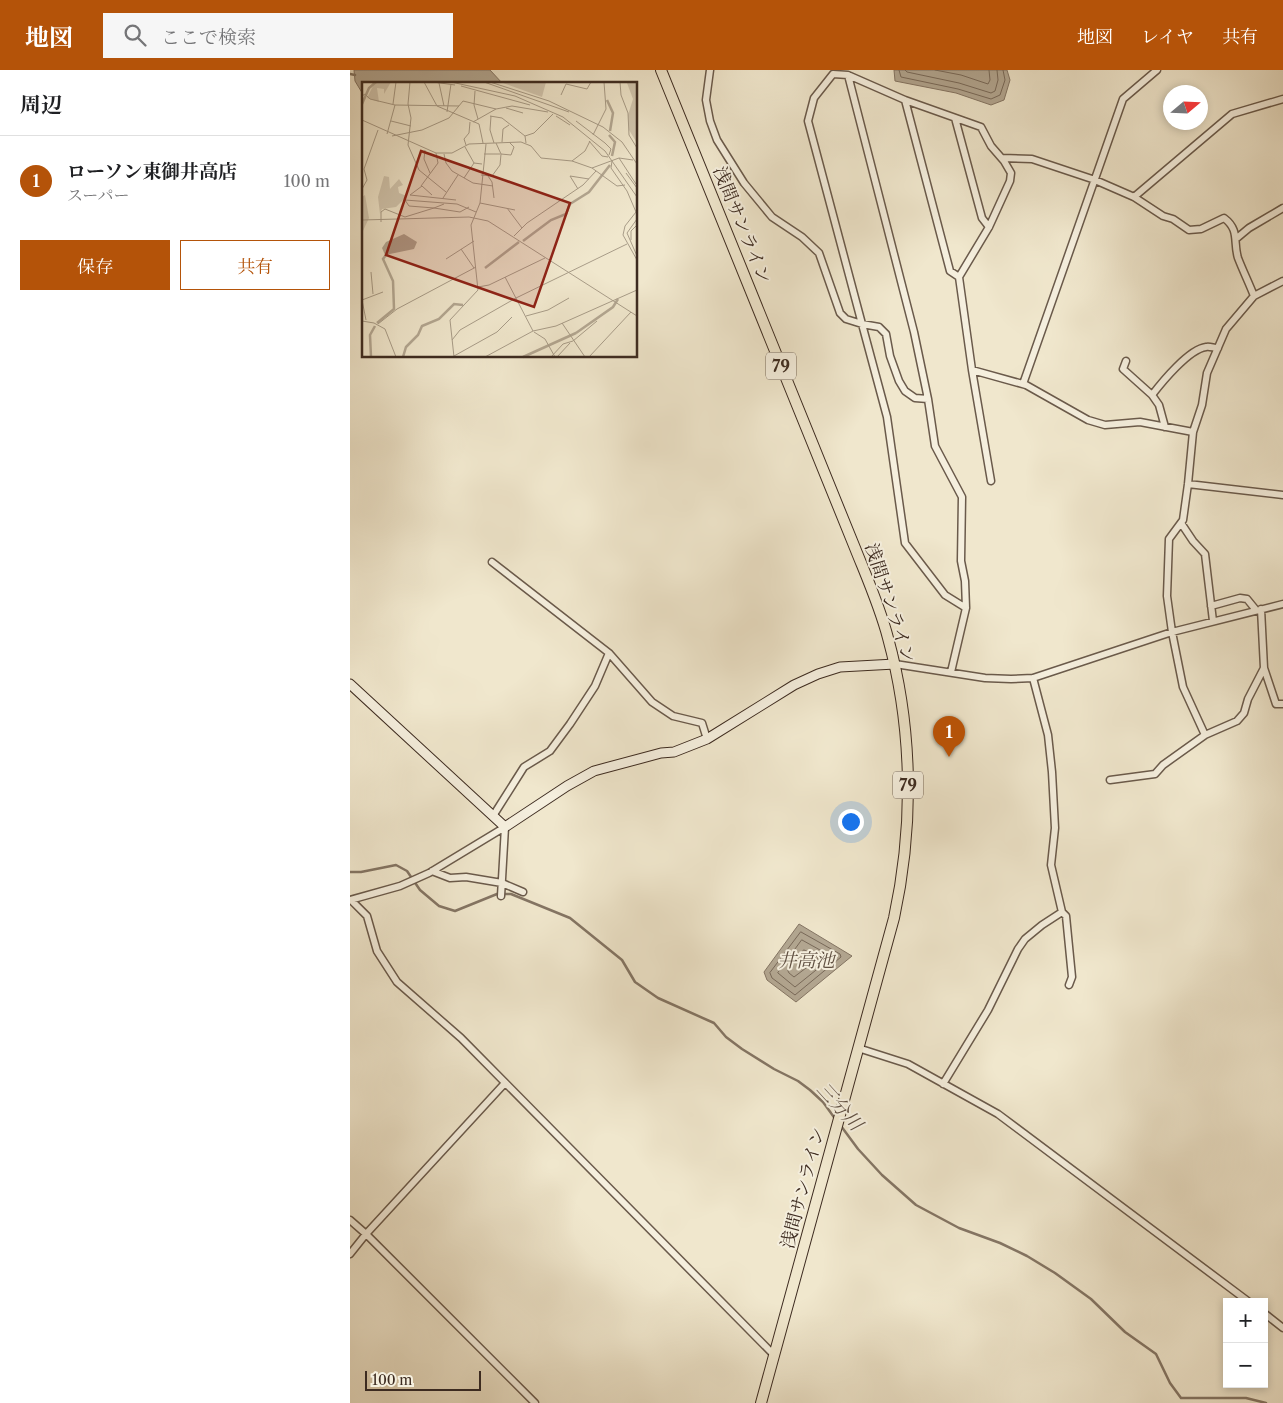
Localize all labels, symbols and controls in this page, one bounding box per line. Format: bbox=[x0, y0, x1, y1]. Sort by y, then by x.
search box bbox=[103, 13, 453, 58]
icon: search bbox=[121, 21, 149, 49]
text: 地図 bbox=[25, 23, 73, 52]
text: ここで検索 bbox=[161, 26, 256, 49]
text: 地図 bbox=[1077, 26, 1113, 48]
text: レイヤ bbox=[1141, 26, 1194, 48]
text: 共有 bbox=[1222, 26, 1258, 48]
inset map bbox=[362, 82, 638, 358]
north arrow bbox=[1163, 85, 1208, 130]
text: 周辺 bbox=[20, 92, 62, 117]
text: ローソン東御井高店 bbox=[67, 160, 237, 183]
street label: 浅間サンライン bbox=[708, 163, 776, 287]
text: 1 bbox=[32, 171, 40, 191]
text: 100 m bbox=[284, 171, 330, 191]
text: スーパー bbox=[67, 185, 129, 205]
button: 保存 bbox=[20, 240, 170, 290]
button: 共有 bbox=[180, 240, 330, 290]
road number: 79 bbox=[766, 352, 796, 380]
street label: 浅間サンライン bbox=[860, 540, 920, 666]
pin: 1 bbox=[933, 716, 965, 757]
road number: 79 bbox=[893, 772, 923, 798]
your location bbox=[838, 809, 864, 835]
water label: 井高池 bbox=[777, 949, 836, 972]
water label: 三分川 bbox=[812, 1077, 869, 1137]
street label: 浅間サンライン bbox=[776, 1125, 830, 1251]
map controls bbox=[1223, 1298, 1268, 1388]
button: + bbox=[1223, 1298, 1268, 1343]
button: − bbox=[1223, 1343, 1268, 1388]
scale bar bbox=[365, 1368, 481, 1391]
text: 100 m bbox=[372, 1371, 412, 1389]

